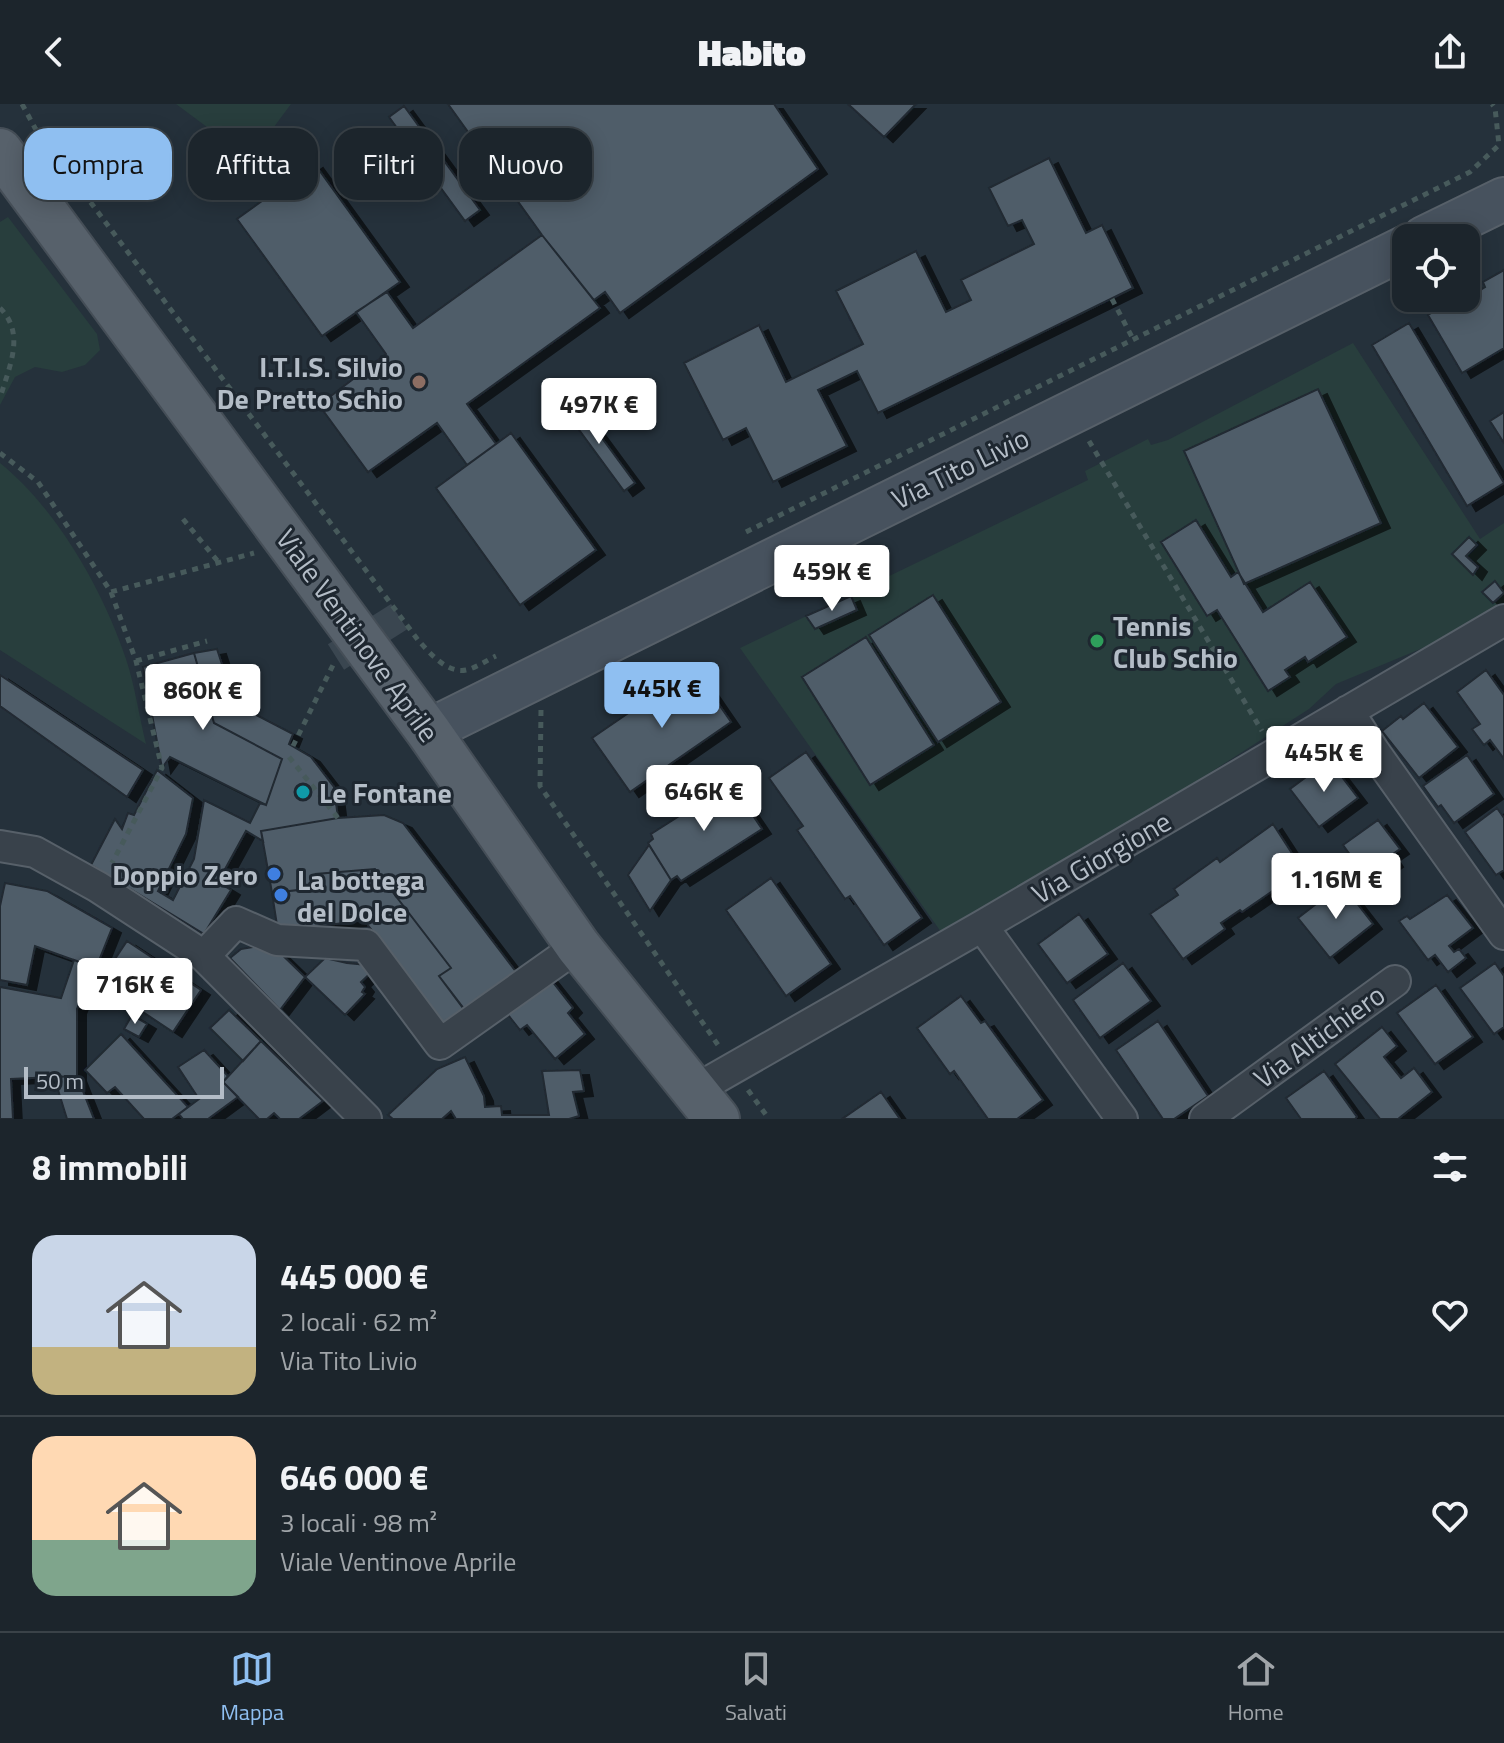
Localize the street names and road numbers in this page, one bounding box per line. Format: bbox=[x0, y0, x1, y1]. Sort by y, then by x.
street label: Via Tito Livio bbox=[884, 416, 1036, 520]
street label: Viale Ventinove Aprile bbox=[266, 519, 450, 751]
street label: Via Giorgione bbox=[1023, 800, 1179, 914]
street label: Via Altichiero bbox=[1244, 974, 1394, 1098]

